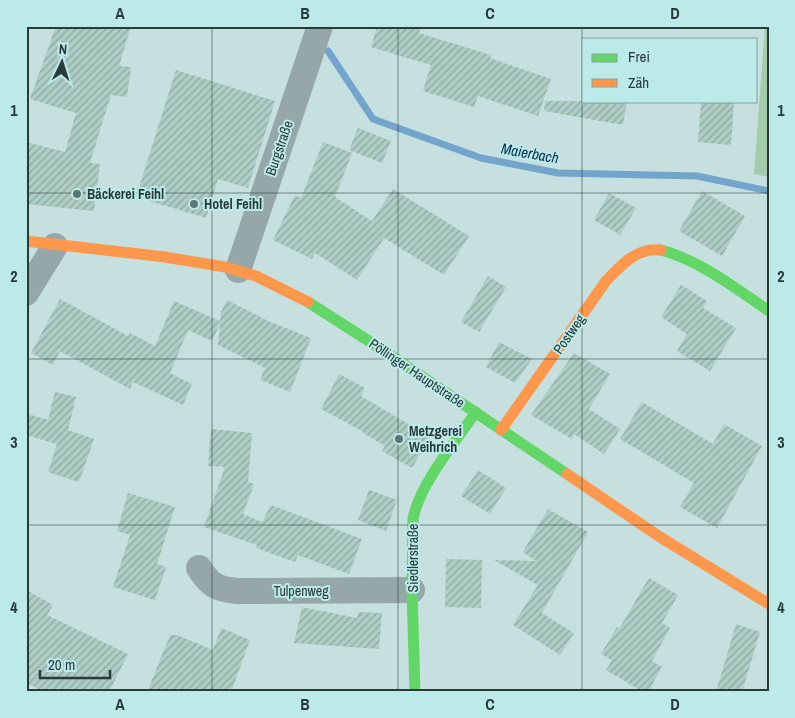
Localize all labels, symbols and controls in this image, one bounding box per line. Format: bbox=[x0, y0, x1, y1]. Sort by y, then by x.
text: A bbox=[115, 2, 125, 24]
text: B bbox=[300, 2, 310, 24]
text: C bbox=[485, 2, 495, 24]
text: D bbox=[670, 2, 680, 24]
north arrow bbox=[38, 38, 88, 88]
legend bbox=[582, 38, 758, 102]
text: N bbox=[58, 40, 68, 58]
text: Frei bbox=[628, 46, 650, 67]
text: Zäh bbox=[628, 72, 649, 93]
text: 1 bbox=[10, 99, 18, 121]
text: 1 bbox=[777, 99, 785, 121]
street label: Burgstraße bbox=[261, 118, 297, 178]
water label: Maierbach bbox=[500, 138, 561, 168]
place label: Bäckerei Feihl bbox=[87, 185, 164, 203]
marker: Bäckerei Feihl bbox=[71, 188, 83, 200]
place label: Hotel Feihl bbox=[204, 195, 262, 213]
marker: Hotel Feihl bbox=[188, 198, 200, 210]
text: 2 bbox=[10, 265, 18, 287]
text: 2 bbox=[777, 265, 785, 287]
street label: Postweg bbox=[549, 310, 589, 357]
street label: Pöllinger Hauptstraße bbox=[366, 334, 468, 412]
place label: Metzgerei Weihrich bbox=[409, 422, 462, 456]
text: 3 bbox=[10, 431, 18, 453]
text: 3 bbox=[777, 431, 785, 453]
marker: Metzgerei Weihrich bbox=[393, 433, 405, 445]
street label: Siedlerstraße bbox=[404, 524, 422, 592]
street label: Tulpenweg bbox=[273, 582, 329, 600]
text: 4 bbox=[10, 596, 18, 618]
text: 4 bbox=[777, 596, 785, 618]
scale bar bbox=[40, 648, 110, 680]
text: 20 m bbox=[48, 654, 75, 675]
text: A bbox=[115, 693, 125, 715]
text: B bbox=[300, 693, 310, 715]
text: C bbox=[485, 693, 495, 715]
text: D bbox=[670, 693, 680, 715]

